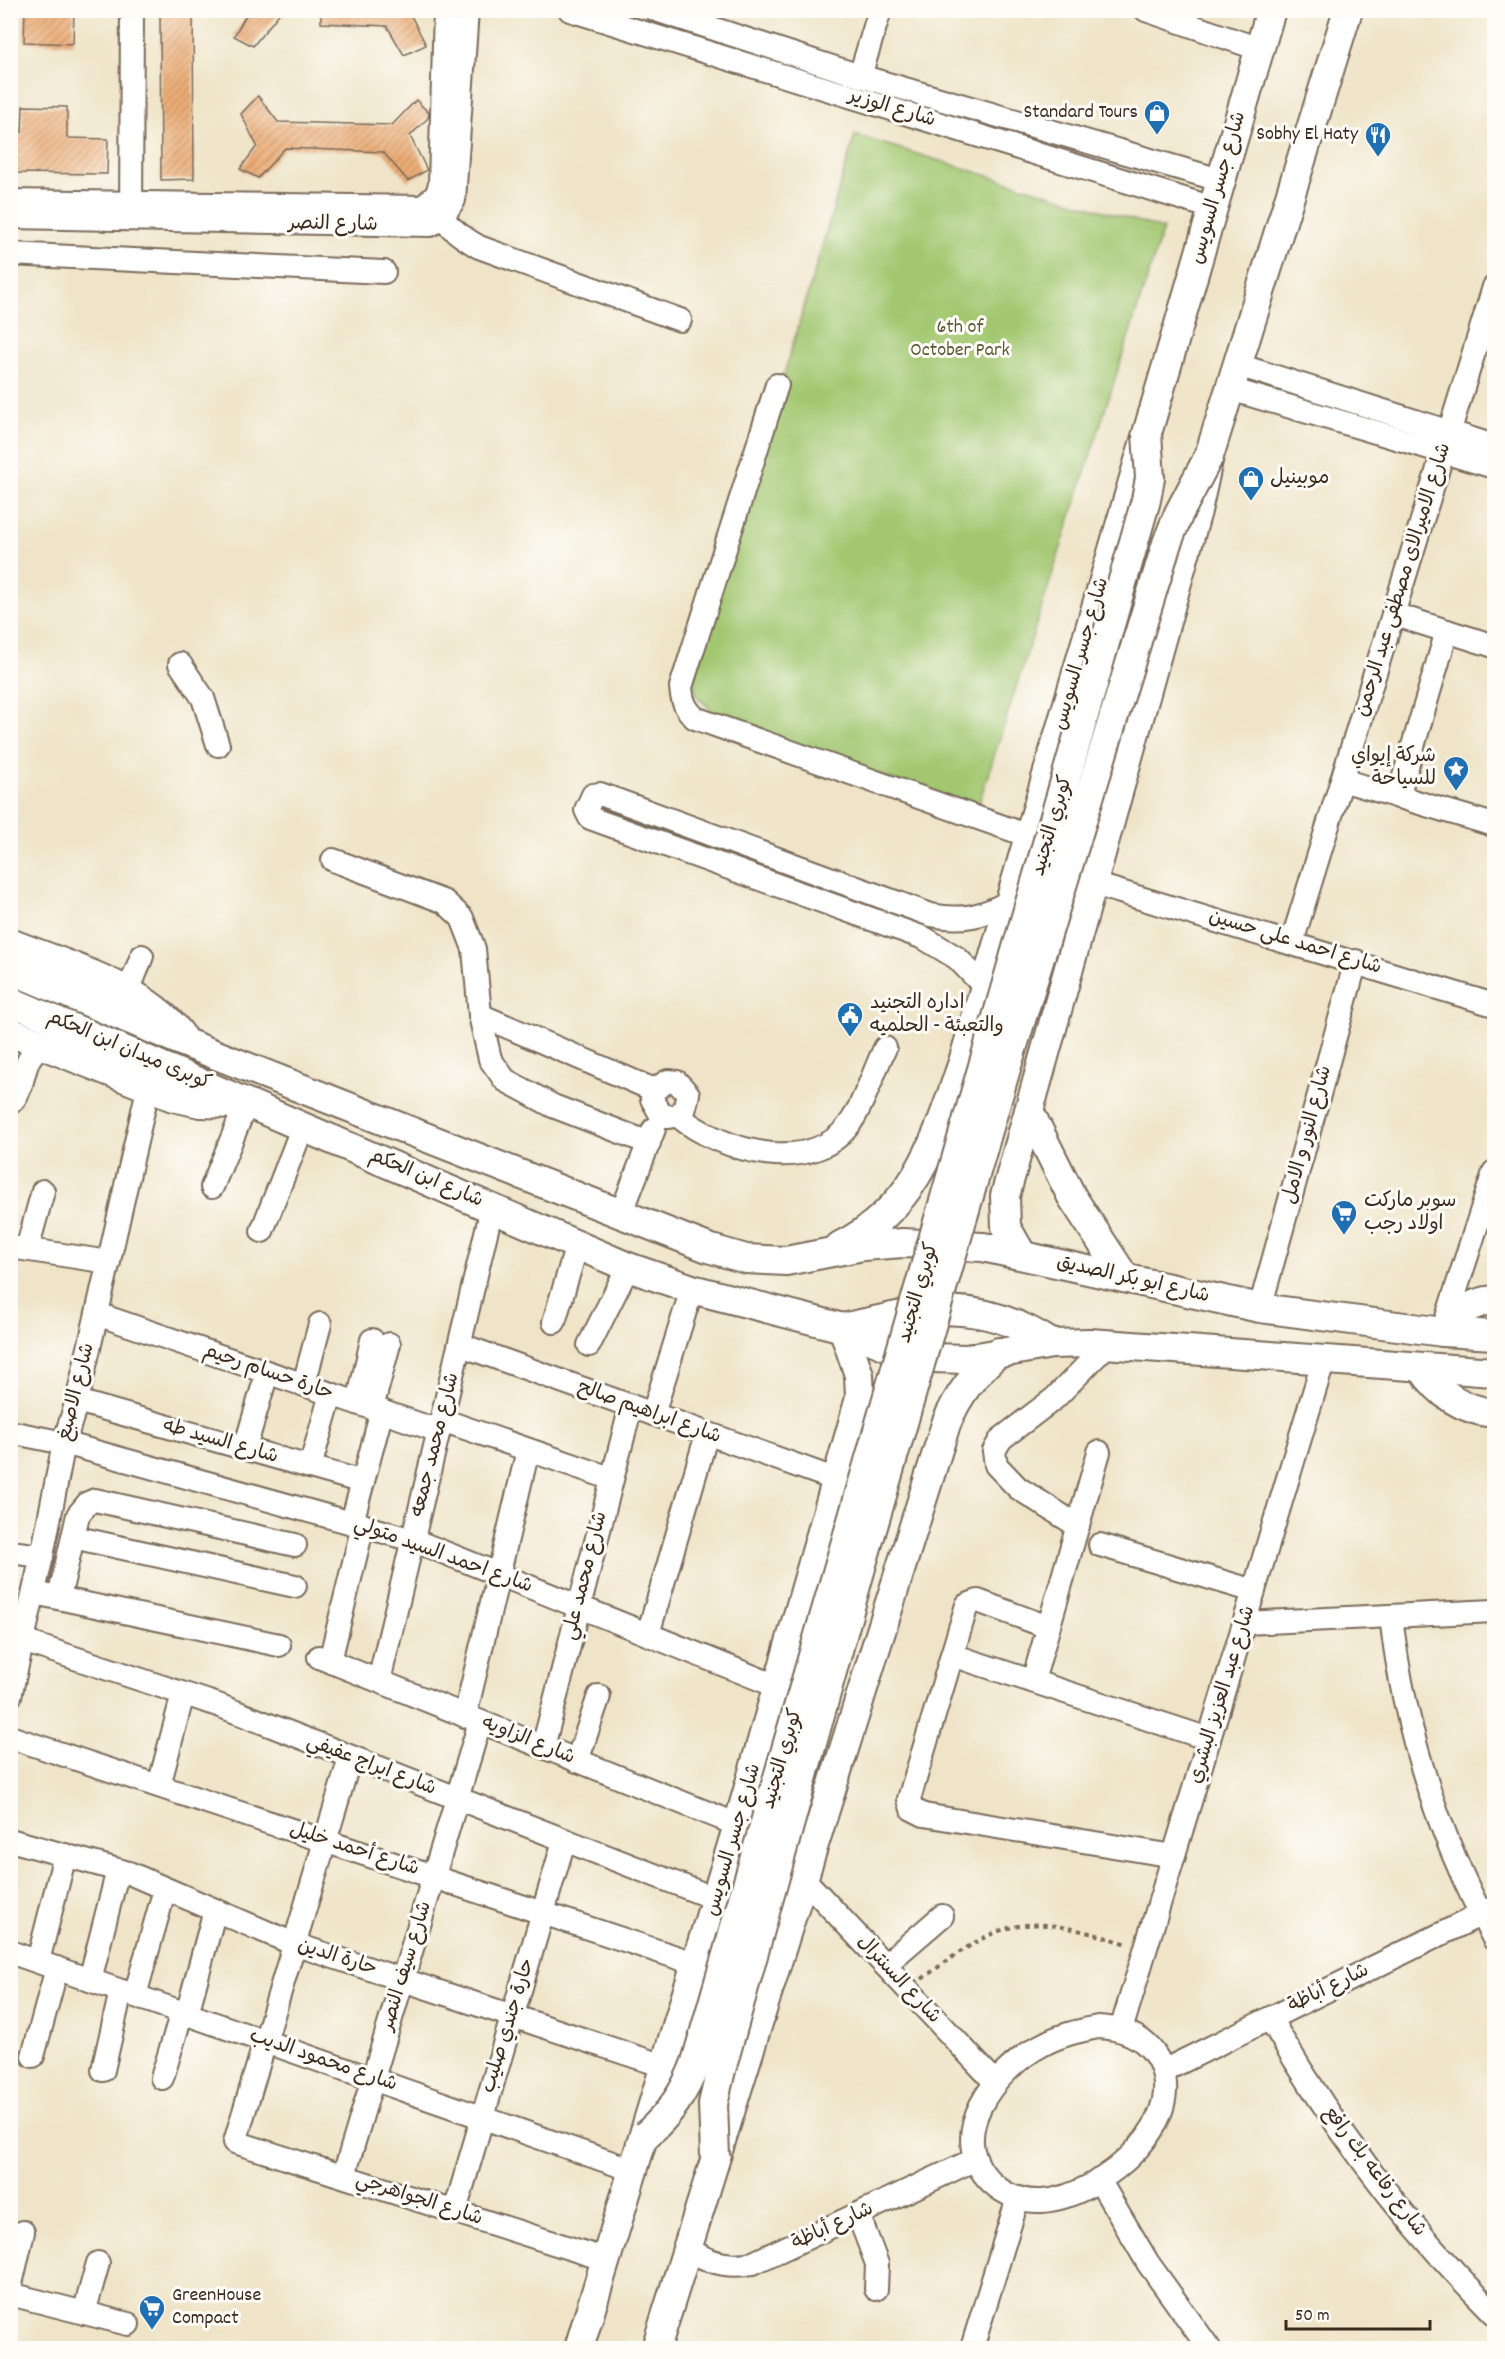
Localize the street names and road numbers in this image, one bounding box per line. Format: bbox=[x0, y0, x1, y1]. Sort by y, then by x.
street label: شارع الوزير bbox=[843, 82, 939, 135]
street label: شارع جسر السويس bbox=[1184, 108, 1254, 268]
street label: شارع النصر bbox=[286, 210, 378, 240]
street label: شارع الاميرالاى مصطفى عبد الرحمن bbox=[1349, 440, 1459, 720]
street label: شارع جسر السويس bbox=[1047, 574, 1117, 734]
street label: كوبري التجنيد bbox=[1025, 772, 1081, 880]
street label: شارع احمد على حسين bbox=[1205, 903, 1385, 983]
street label: كوبرى ميدان ابن الحكم bbox=[43, 1004, 215, 1098]
street label: شارع النور و الامل bbox=[1276, 1063, 1340, 1207]
street label: شارع ابن الحكم bbox=[365, 1142, 487, 1216]
street label: كوبري التجنيد bbox=[891, 1239, 947, 1347]
street label: شارع ابو بكر الصديق bbox=[1054, 1249, 1212, 1311]
street label: حارة حسام رحيم bbox=[199, 1338, 337, 1408]
street label: شارع الاصبغ bbox=[51, 1340, 103, 1444]
street label: شارع محمد جمعه bbox=[405, 1370, 467, 1520]
street label: شارع ابراهيم صالح bbox=[573, 1374, 725, 1452]
street label: شارع السيد طه bbox=[159, 1412, 281, 1472]
street label: شارع محمد علي bbox=[556, 1509, 616, 1644]
street label: شارع احمد السيد متولي bbox=[349, 1511, 536, 1602]
street label: شارع عبد العزيز البشري bbox=[1183, 1603, 1263, 1787]
street label: كوبري التجنيد bbox=[755, 1705, 811, 1813]
street label: شارع الزاويه bbox=[477, 1710, 579, 1772]
street label: شارع ابراج عفيفي bbox=[302, 1728, 440, 1805]
street label: شارع جسر السويس bbox=[699, 1760, 769, 1920]
street label: شارع أحمد خليل bbox=[286, 1816, 422, 1884]
street label: شارع سيف النصر bbox=[373, 1898, 440, 2036]
street label: شارع السنترال bbox=[849, 1929, 947, 2031]
street label: حارة الدين bbox=[294, 1932, 380, 1984]
street label: حارة جندي صليب bbox=[475, 1955, 543, 2097]
street label: شارع أباظة bbox=[1284, 1957, 1374, 2021]
street label: شارع محمود الديب bbox=[245, 2023, 401, 2099]
street label: شارع رفاعه بك رافع bbox=[1316, 2101, 1432, 2243]
street label: شارع الجواهرجي bbox=[352, 2166, 486, 2235]
street label: شارع أباظة bbox=[787, 2196, 879, 2258]

